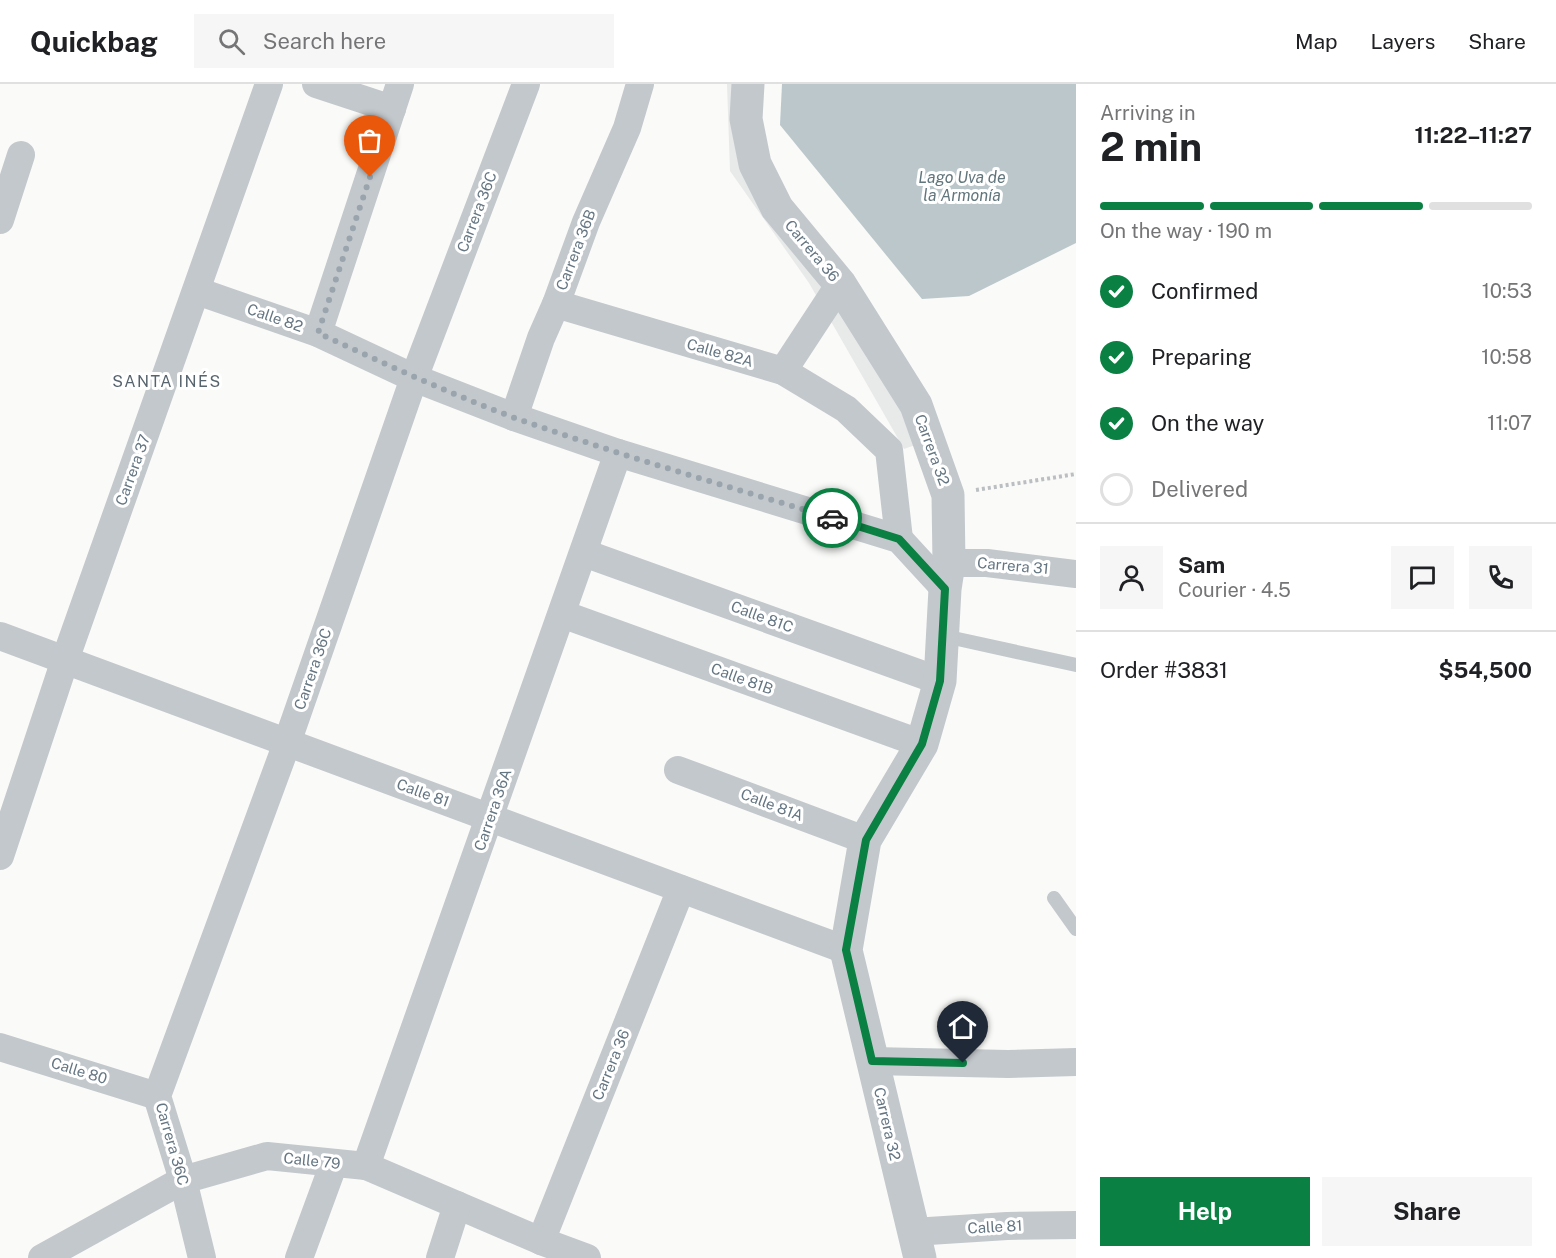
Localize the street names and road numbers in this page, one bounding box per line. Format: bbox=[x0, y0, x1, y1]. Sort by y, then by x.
street label: Carrera 36C bbox=[453, 169, 500, 255]
street label: Carrera 36B bbox=[552, 207, 599, 293]
street label: Carrera 36 bbox=[782, 217, 843, 285]
street label: Calle 82 bbox=[245, 300, 305, 335]
street label: Calle 82A bbox=[685, 335, 756, 370]
street label: Carrera 32 bbox=[912, 412, 953, 488]
street label: Carrera 37 bbox=[112, 432, 153, 508]
street label: Carrera 31 bbox=[977, 554, 1050, 577]
street label: Calle 81C bbox=[729, 597, 796, 636]
street label: Carrera 36C bbox=[291, 626, 334, 712]
street label: Calle 81B bbox=[709, 659, 776, 698]
street label: Carrera 36A bbox=[471, 766, 515, 853]
street label: Calle 81 bbox=[394, 775, 452, 810]
street label: Calle 81A bbox=[739, 785, 806, 824]
street label: Carrera 36 bbox=[589, 1027, 632, 1103]
street label: Calle 80 bbox=[49, 1054, 109, 1087]
street label: Carrera 32 bbox=[871, 1086, 904, 1162]
street label: Carrera 36C bbox=[153, 1101, 192, 1187]
street label: Calle 79 bbox=[283, 1149, 341, 1172]
street label: Calle 81 bbox=[967, 1217, 1023, 1236]

